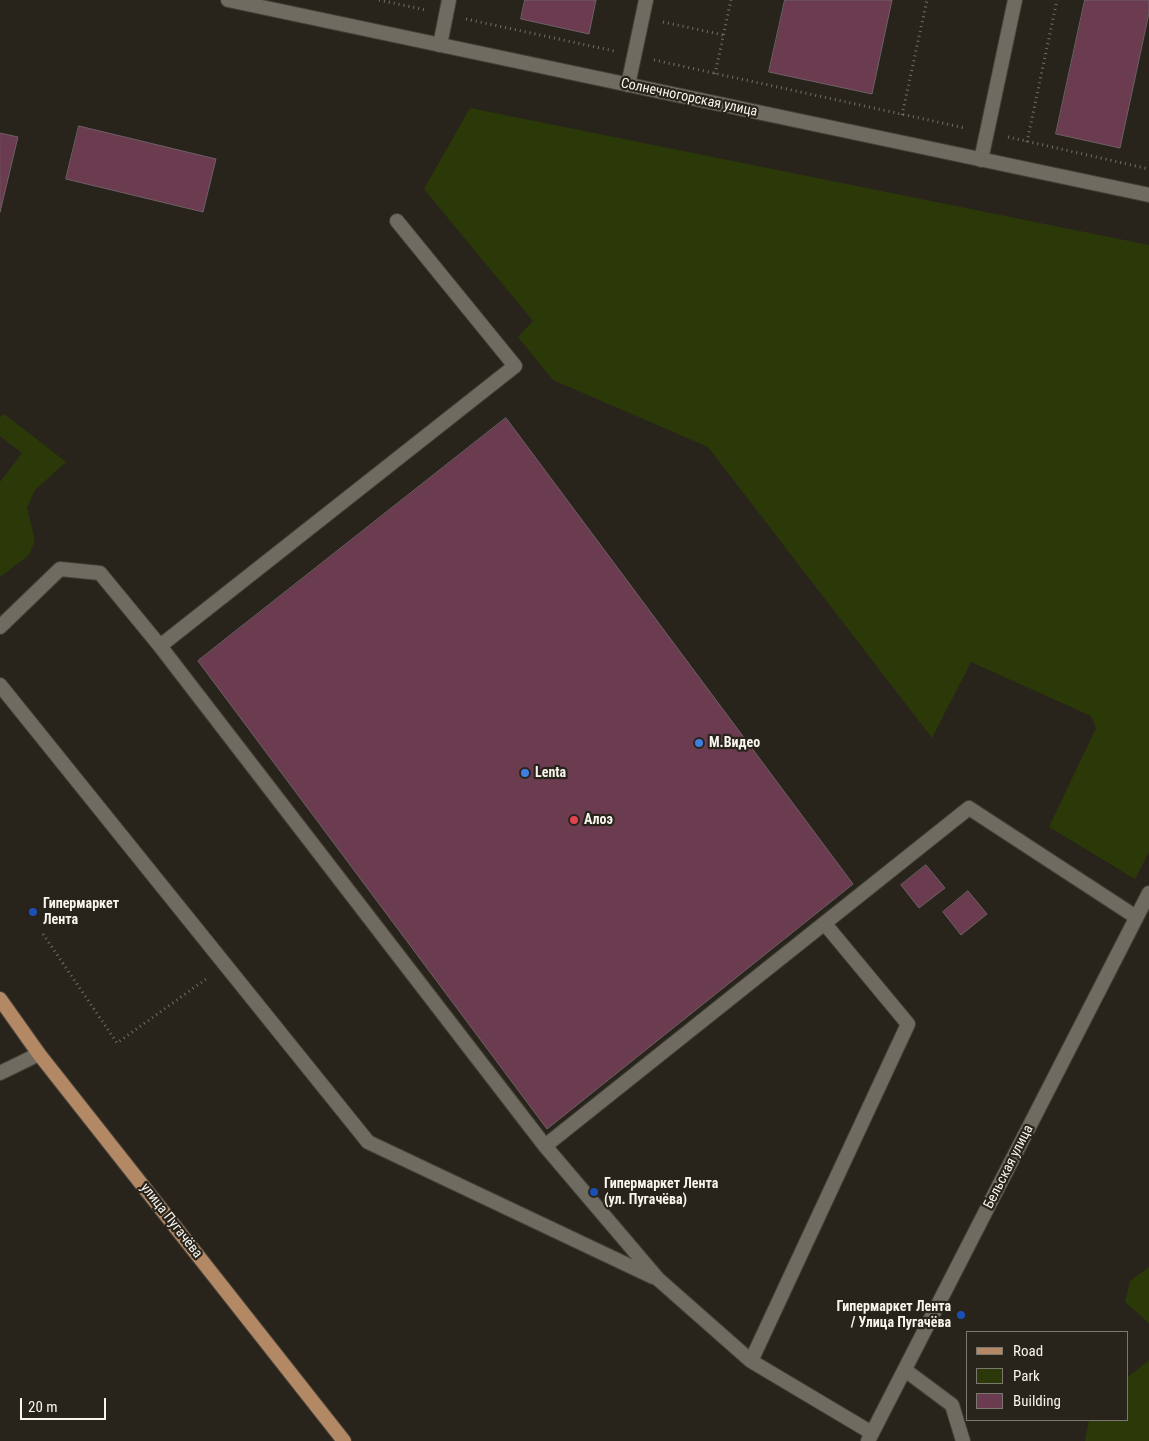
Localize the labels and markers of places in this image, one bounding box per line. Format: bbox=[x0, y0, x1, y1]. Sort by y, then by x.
place label: М.Видео bbox=[709, 735, 760, 751]
marker: М.Видео bbox=[693, 737, 705, 749]
place label: Lenta bbox=[535, 765, 566, 781]
marker: Lenta bbox=[519, 767, 531, 779]
place label: Алоэ bbox=[584, 812, 613, 828]
marker: Алоэ bbox=[568, 814, 580, 826]
place label: Гипермаркет Лента bbox=[43, 896, 119, 929]
marker: Гипермаркет Лента bbox=[27, 906, 39, 918]
place label: Гипермаркет Лента (ул. Пугачёва) bbox=[604, 1176, 718, 1208]
marker: Гипермаркет Лента (ул. Пугачёва) bbox=[588, 1186, 600, 1198]
place label: Гипермаркет Лента / Улица Пугачёва bbox=[837, 1299, 951, 1331]
marker: Гипермаркет Лента / Улица Пугачёва bbox=[955, 1309, 967, 1321]

